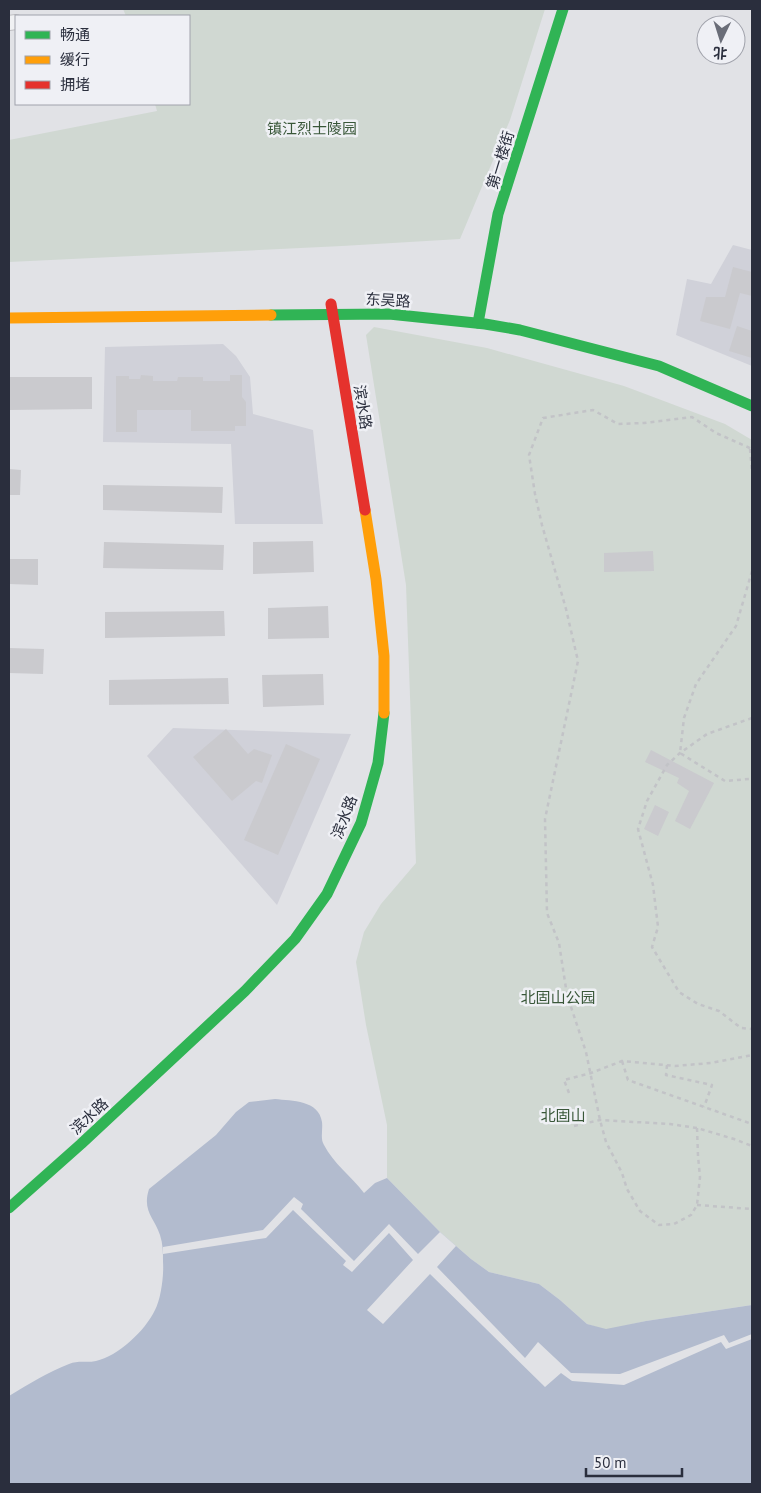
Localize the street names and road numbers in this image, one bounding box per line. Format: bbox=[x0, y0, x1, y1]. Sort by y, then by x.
street label: 第一楼街 bbox=[482, 129, 518, 191]
street label: 东吴路 bbox=[365, 289, 411, 311]
street label: 滨水路 bbox=[350, 383, 376, 431]
street label: 滨水路 bbox=[327, 793, 361, 841]
street label: 滨水路 bbox=[66, 1094, 112, 1138]

